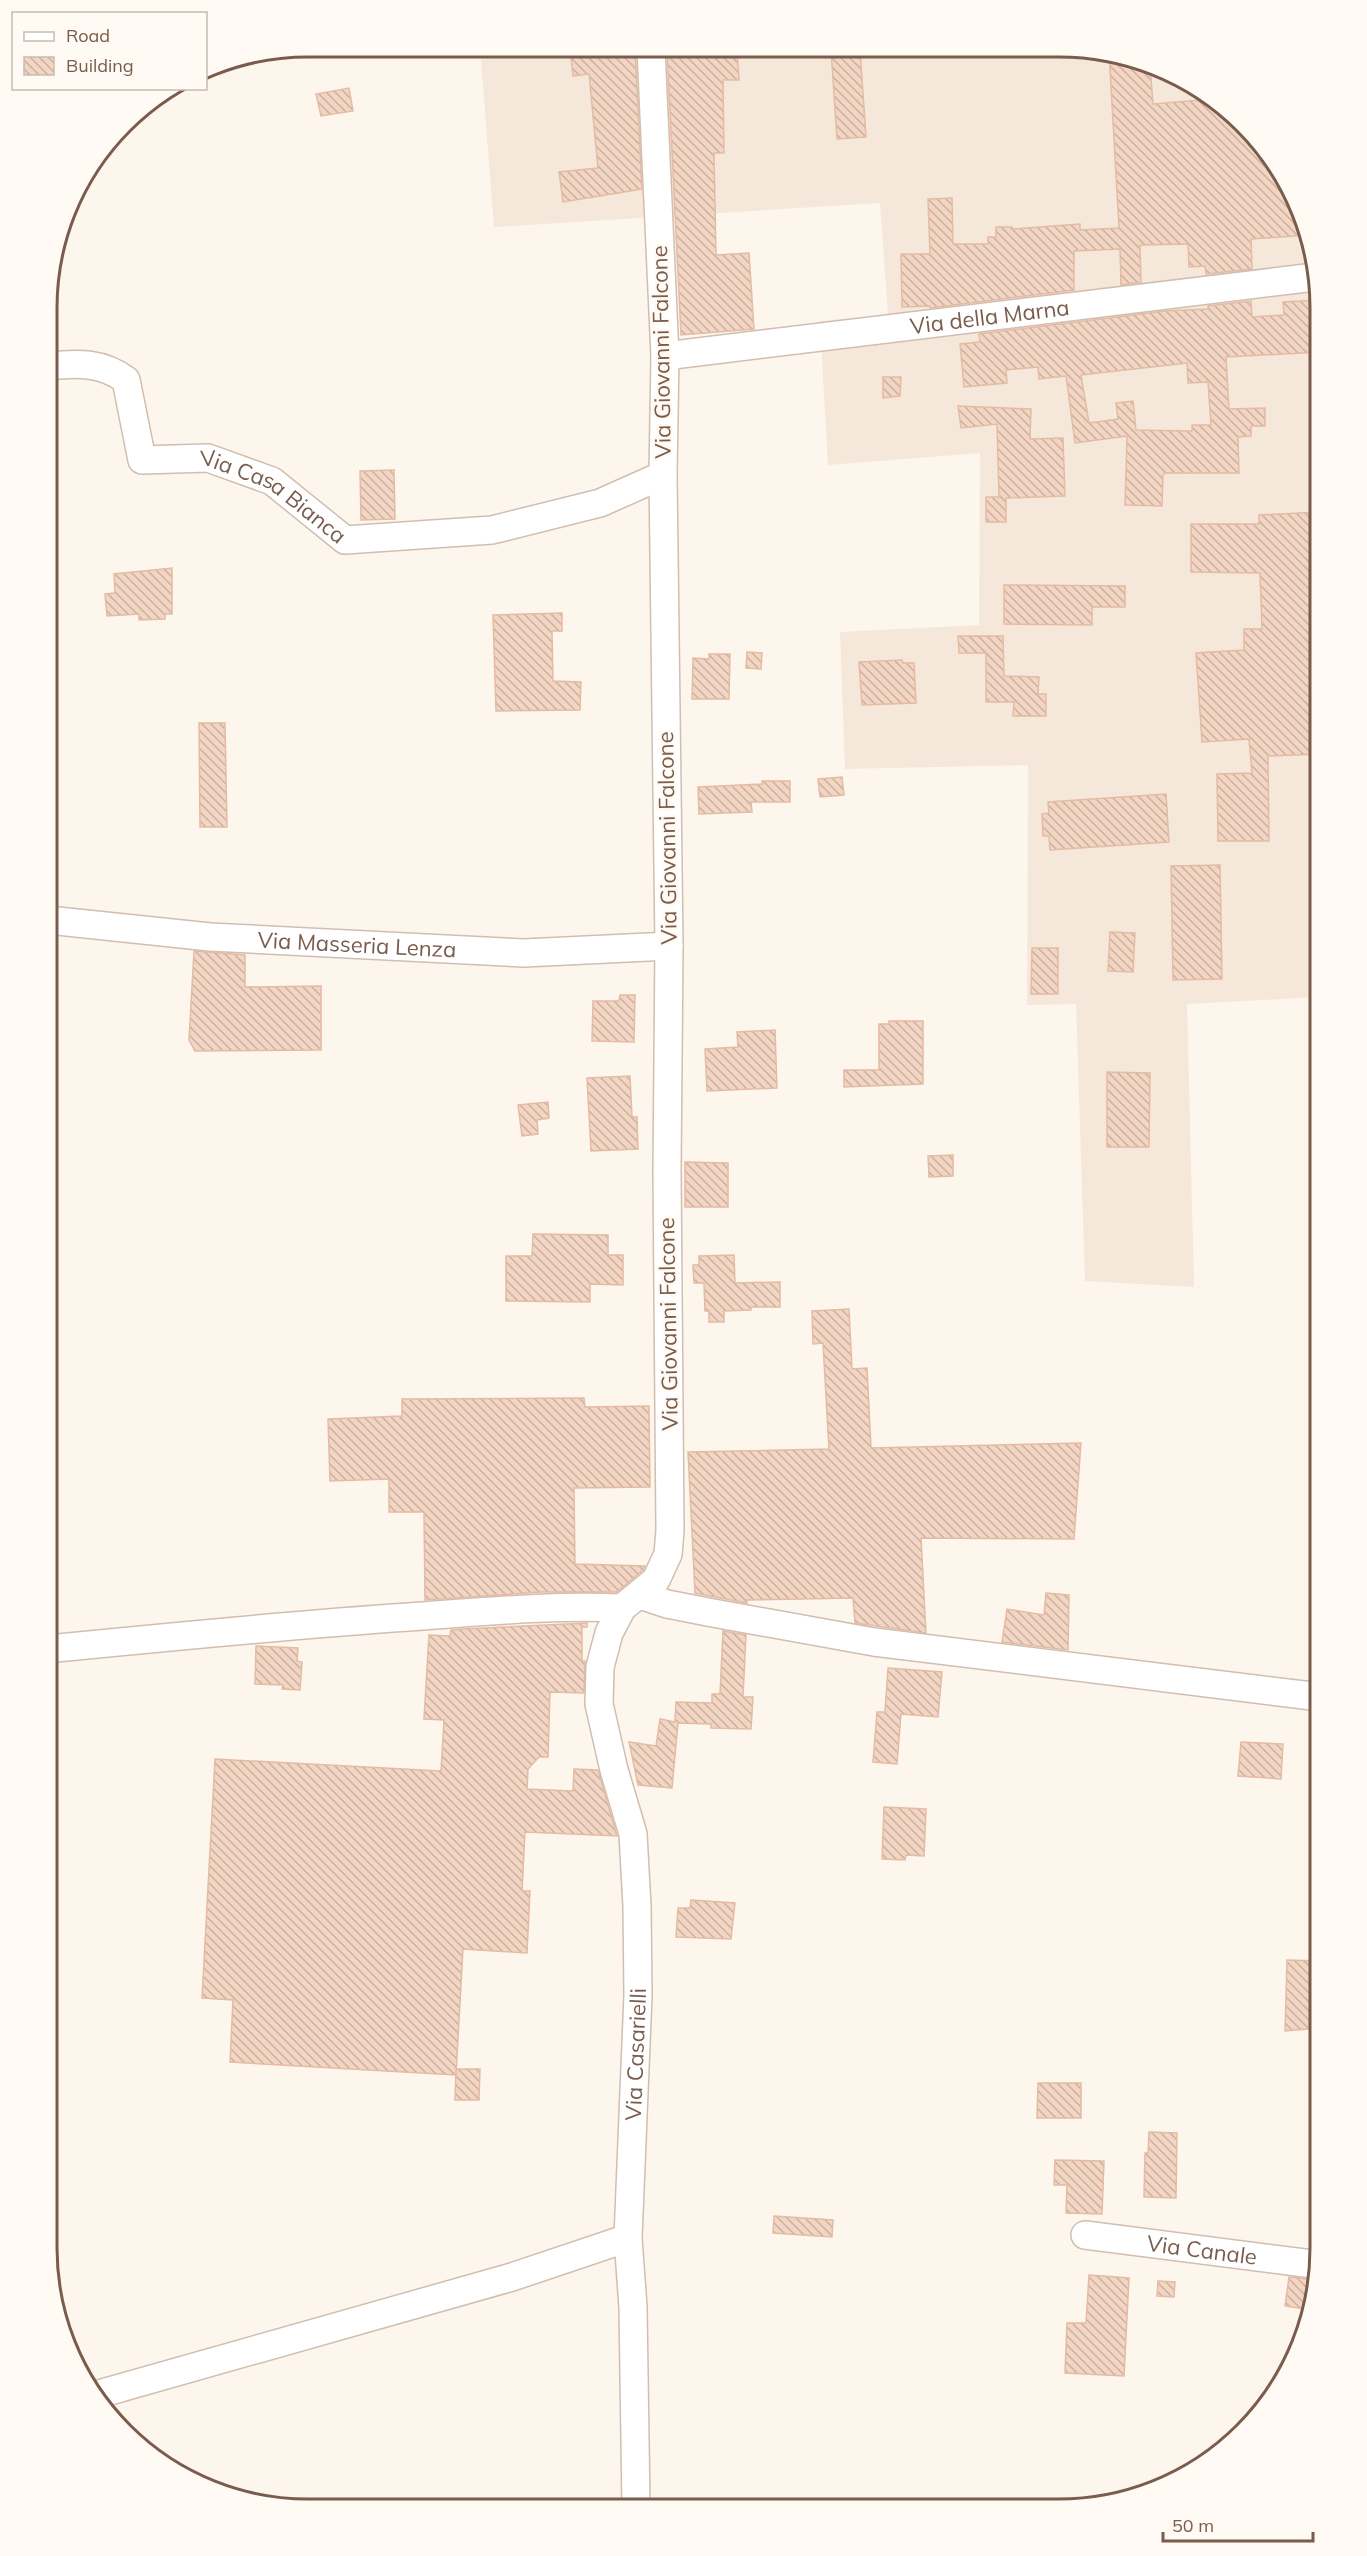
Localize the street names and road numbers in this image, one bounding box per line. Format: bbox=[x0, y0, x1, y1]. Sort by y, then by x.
street label: Via Giovanni Falcone bbox=[645, 245, 677, 459]
street label: Via della Marna bbox=[908, 293, 1071, 340]
street label: Via Casa Bianca bbox=[200, 444, 352, 550]
street label: Via Giovanni Falcone bbox=[651, 731, 683, 945]
street label: Via Masseria Lenza bbox=[257, 925, 457, 964]
street label: Via Giovanni Falcone bbox=[652, 1217, 684, 1431]
street label: Via Casarielli bbox=[619, 1988, 652, 2121]
street label: Via Canale bbox=[1145, 2229, 1259, 2271]

